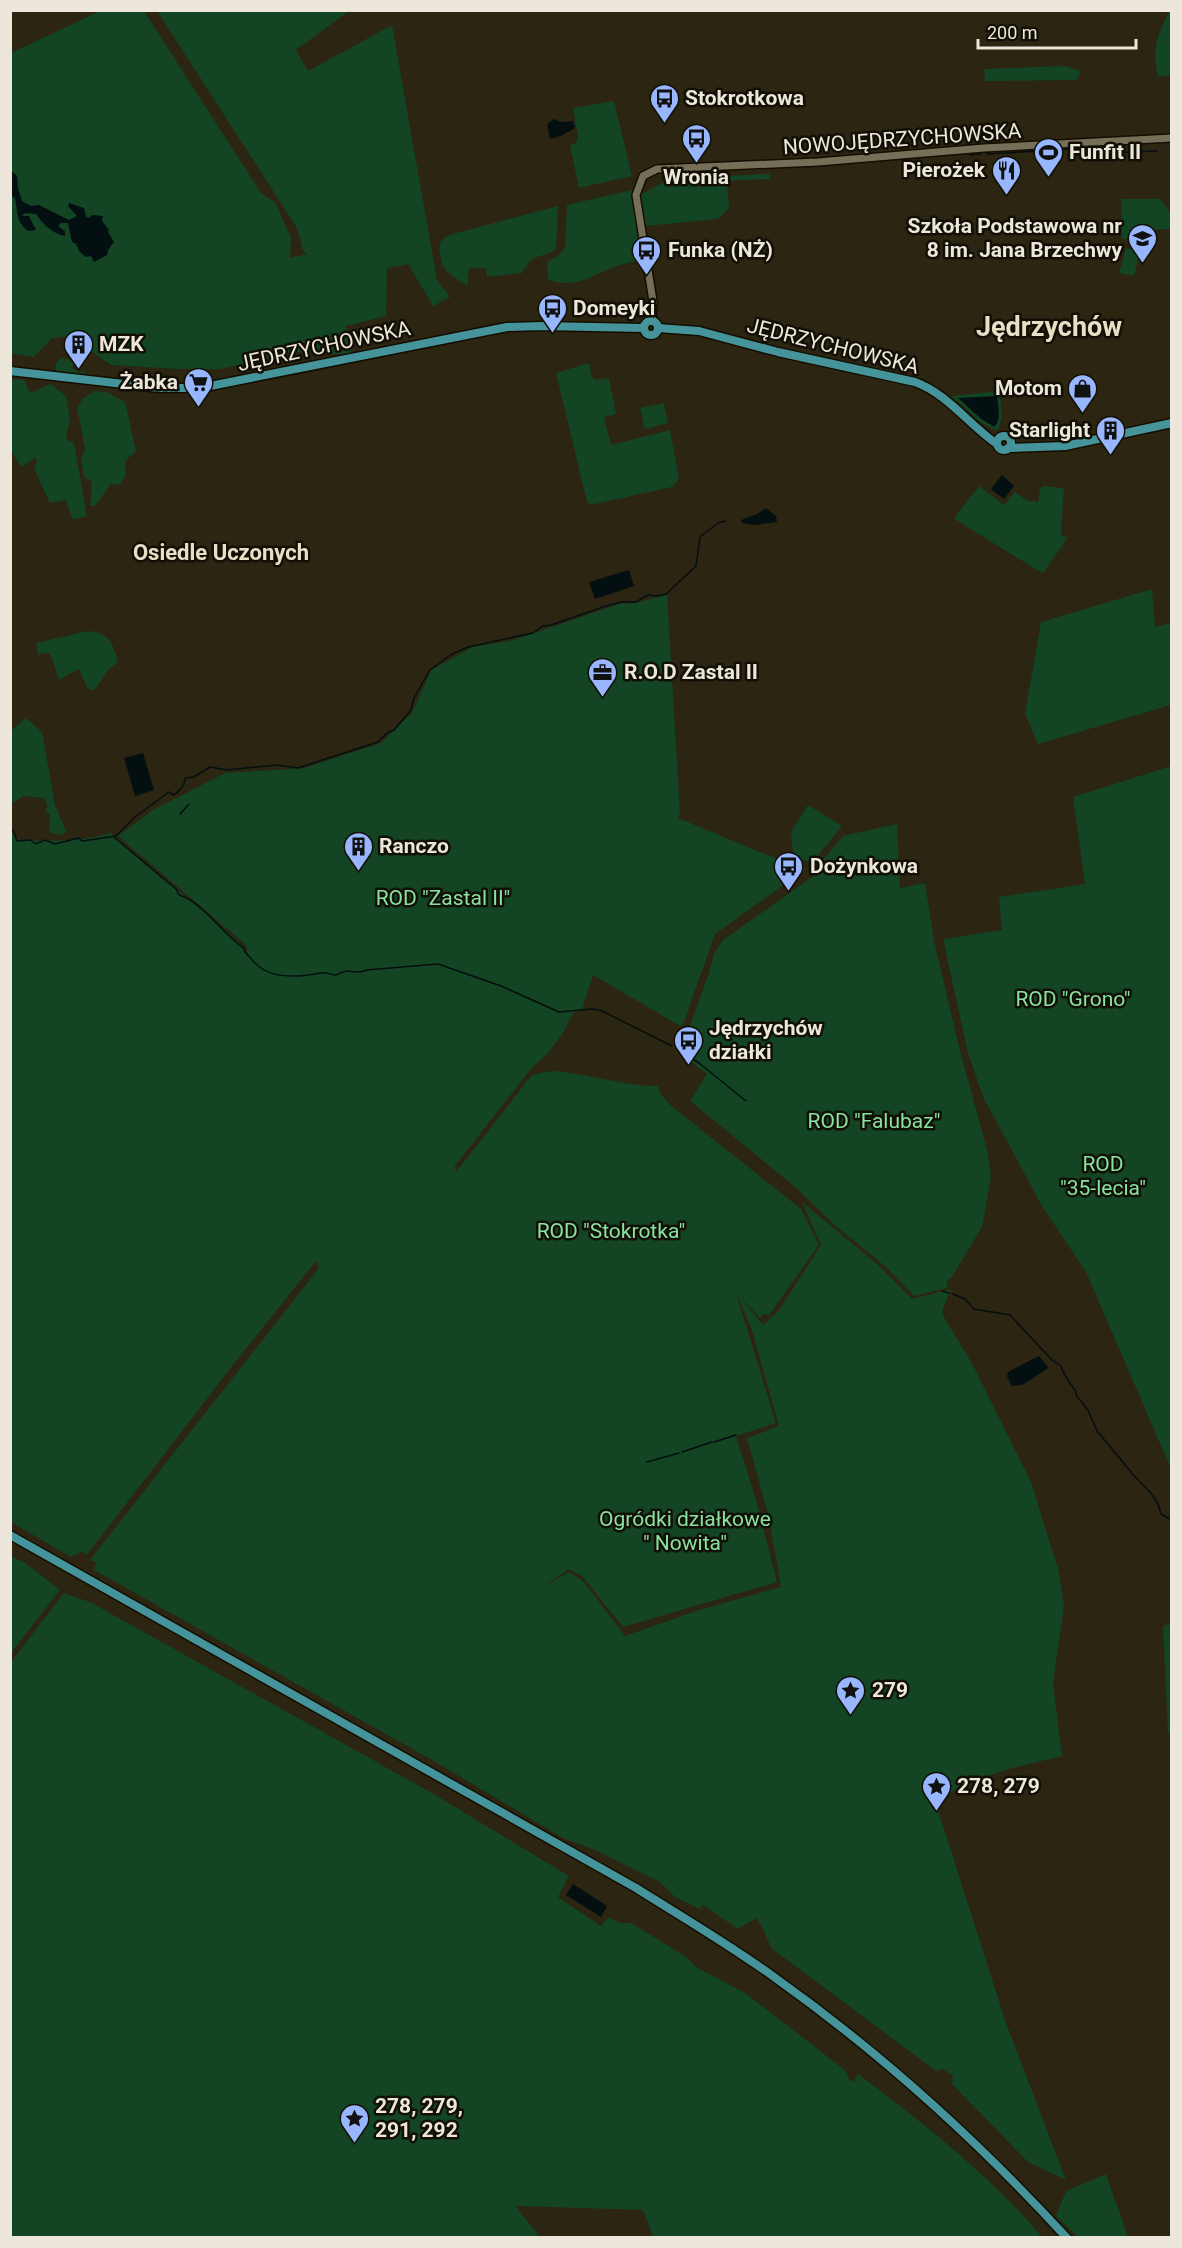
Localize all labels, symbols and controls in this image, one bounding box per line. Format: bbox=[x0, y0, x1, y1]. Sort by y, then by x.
scale bar bbox=[978, 12, 1136, 50]
text: 200 m bbox=[987, 22, 1038, 43]
bus stop icon: Stokrotkowa bbox=[648, 82, 680, 124]
place label: Stokrotkowa bbox=[685, 86, 804, 110]
street label: NOWOJĘDRZYCHOWSKA bbox=[782, 119, 1022, 159]
bus stop icon: Wronia bbox=[680, 122, 712, 164]
sports icon: Funfit II bbox=[1032, 136, 1064, 178]
place label: Funfit II bbox=[1069, 140, 1141, 164]
restaurant icon: Pierożek bbox=[990, 154, 1022, 196]
place label: Pierożek bbox=[902, 158, 986, 182]
place label: Wronia bbox=[663, 165, 729, 189]
place label: Szkoła Podstawowa nr 8 im. Jana Brzechwy bbox=[908, 214, 1122, 262]
school or university icon: Szkoła Podstawowa nr 8 im. Jana Brzechwy bbox=[1127, 222, 1159, 264]
bus stop icon: Funka (NŻ) bbox=[631, 234, 663, 276]
place label: Funka (NŻ) bbox=[668, 238, 773, 262]
bus stop icon: Domeyki bbox=[536, 292, 568, 334]
place label: Domeyki bbox=[573, 296, 655, 320]
district label: Jędrzychów bbox=[976, 311, 1122, 343]
street label: JĘDRZYCHOWSKA bbox=[745, 313, 922, 379]
street label: JĘDRZYCHOWSKA bbox=[235, 316, 413, 376]
building icon: MZK bbox=[62, 328, 94, 370]
place label: MZK bbox=[99, 332, 144, 356]
supermarket icon: Żabka bbox=[183, 366, 215, 408]
place label: Żabka bbox=[120, 370, 178, 394]
shop icon: Motom bbox=[1067, 372, 1099, 414]
place label: Motom bbox=[995, 376, 1062, 400]
building icon: Starlight bbox=[1095, 414, 1127, 456]
place label: Starlight bbox=[1009, 418, 1090, 442]
district label: Osiedle Uczonych bbox=[133, 540, 309, 565]
office icon: R.O.D Zastal II bbox=[587, 656, 619, 698]
place label: R.O.D Zastal II bbox=[624, 660, 758, 684]
building icon: Ranczo bbox=[342, 830, 374, 872]
place label: Ranczo bbox=[379, 834, 449, 858]
bus stop icon: Dożynkowa bbox=[773, 850, 805, 892]
place label: Dożynkowa bbox=[810, 854, 918, 878]
park label: ROD "Zastal II" bbox=[376, 886, 510, 910]
park label: ROD "Grono" bbox=[1015, 987, 1131, 1011]
place label: Jędrzychów działki bbox=[709, 1016, 823, 1064]
bus stop icon: Jędrzychów działki bbox=[672, 1024, 704, 1066]
park label: ROD "Falubaz" bbox=[808, 1109, 940, 1133]
park label: ROD "35-lecia" bbox=[1060, 1152, 1146, 1200]
park label: ROD "Stokrotka" bbox=[537, 1219, 685, 1243]
park label: Ogródki działkowe " Nowita" bbox=[599, 1507, 771, 1555]
place icon: 279 bbox=[835, 1674, 867, 1716]
place label: 279 bbox=[872, 1678, 908, 1702]
place icon: 278, 279 bbox=[920, 1770, 952, 1812]
place label: 278, 279 bbox=[957, 1774, 1040, 1798]
place label: 278, 279, 291, 292 bbox=[375, 2094, 463, 2142]
place icon: 278, 279, 291, 292 bbox=[338, 2102, 370, 2144]

